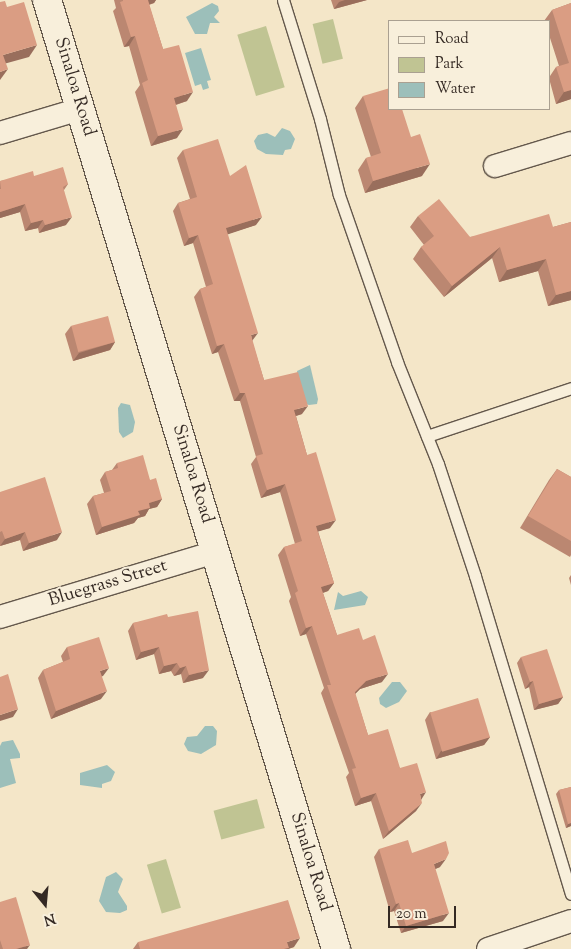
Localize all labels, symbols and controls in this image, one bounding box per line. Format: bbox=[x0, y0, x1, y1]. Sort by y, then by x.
legend bbox=[388, 20, 551, 110]
text: Road bbox=[435, 29, 469, 50]
street label: Sinaloa Road bbox=[49, 35, 99, 139]
text: Park bbox=[435, 54, 464, 75]
text: Water bbox=[435, 79, 475, 100]
street label: Sinaloa Road bbox=[167, 422, 217, 526]
street label: Bluegrass Street bbox=[46, 556, 170, 612]
street label: Sinaloa Road bbox=[285, 810, 335, 914]
north arrow bbox=[20, 879, 70, 929]
scale bar bbox=[391, 896, 458, 928]
text: 20 m bbox=[396, 904, 427, 925]
text: N bbox=[41, 907, 58, 930]

